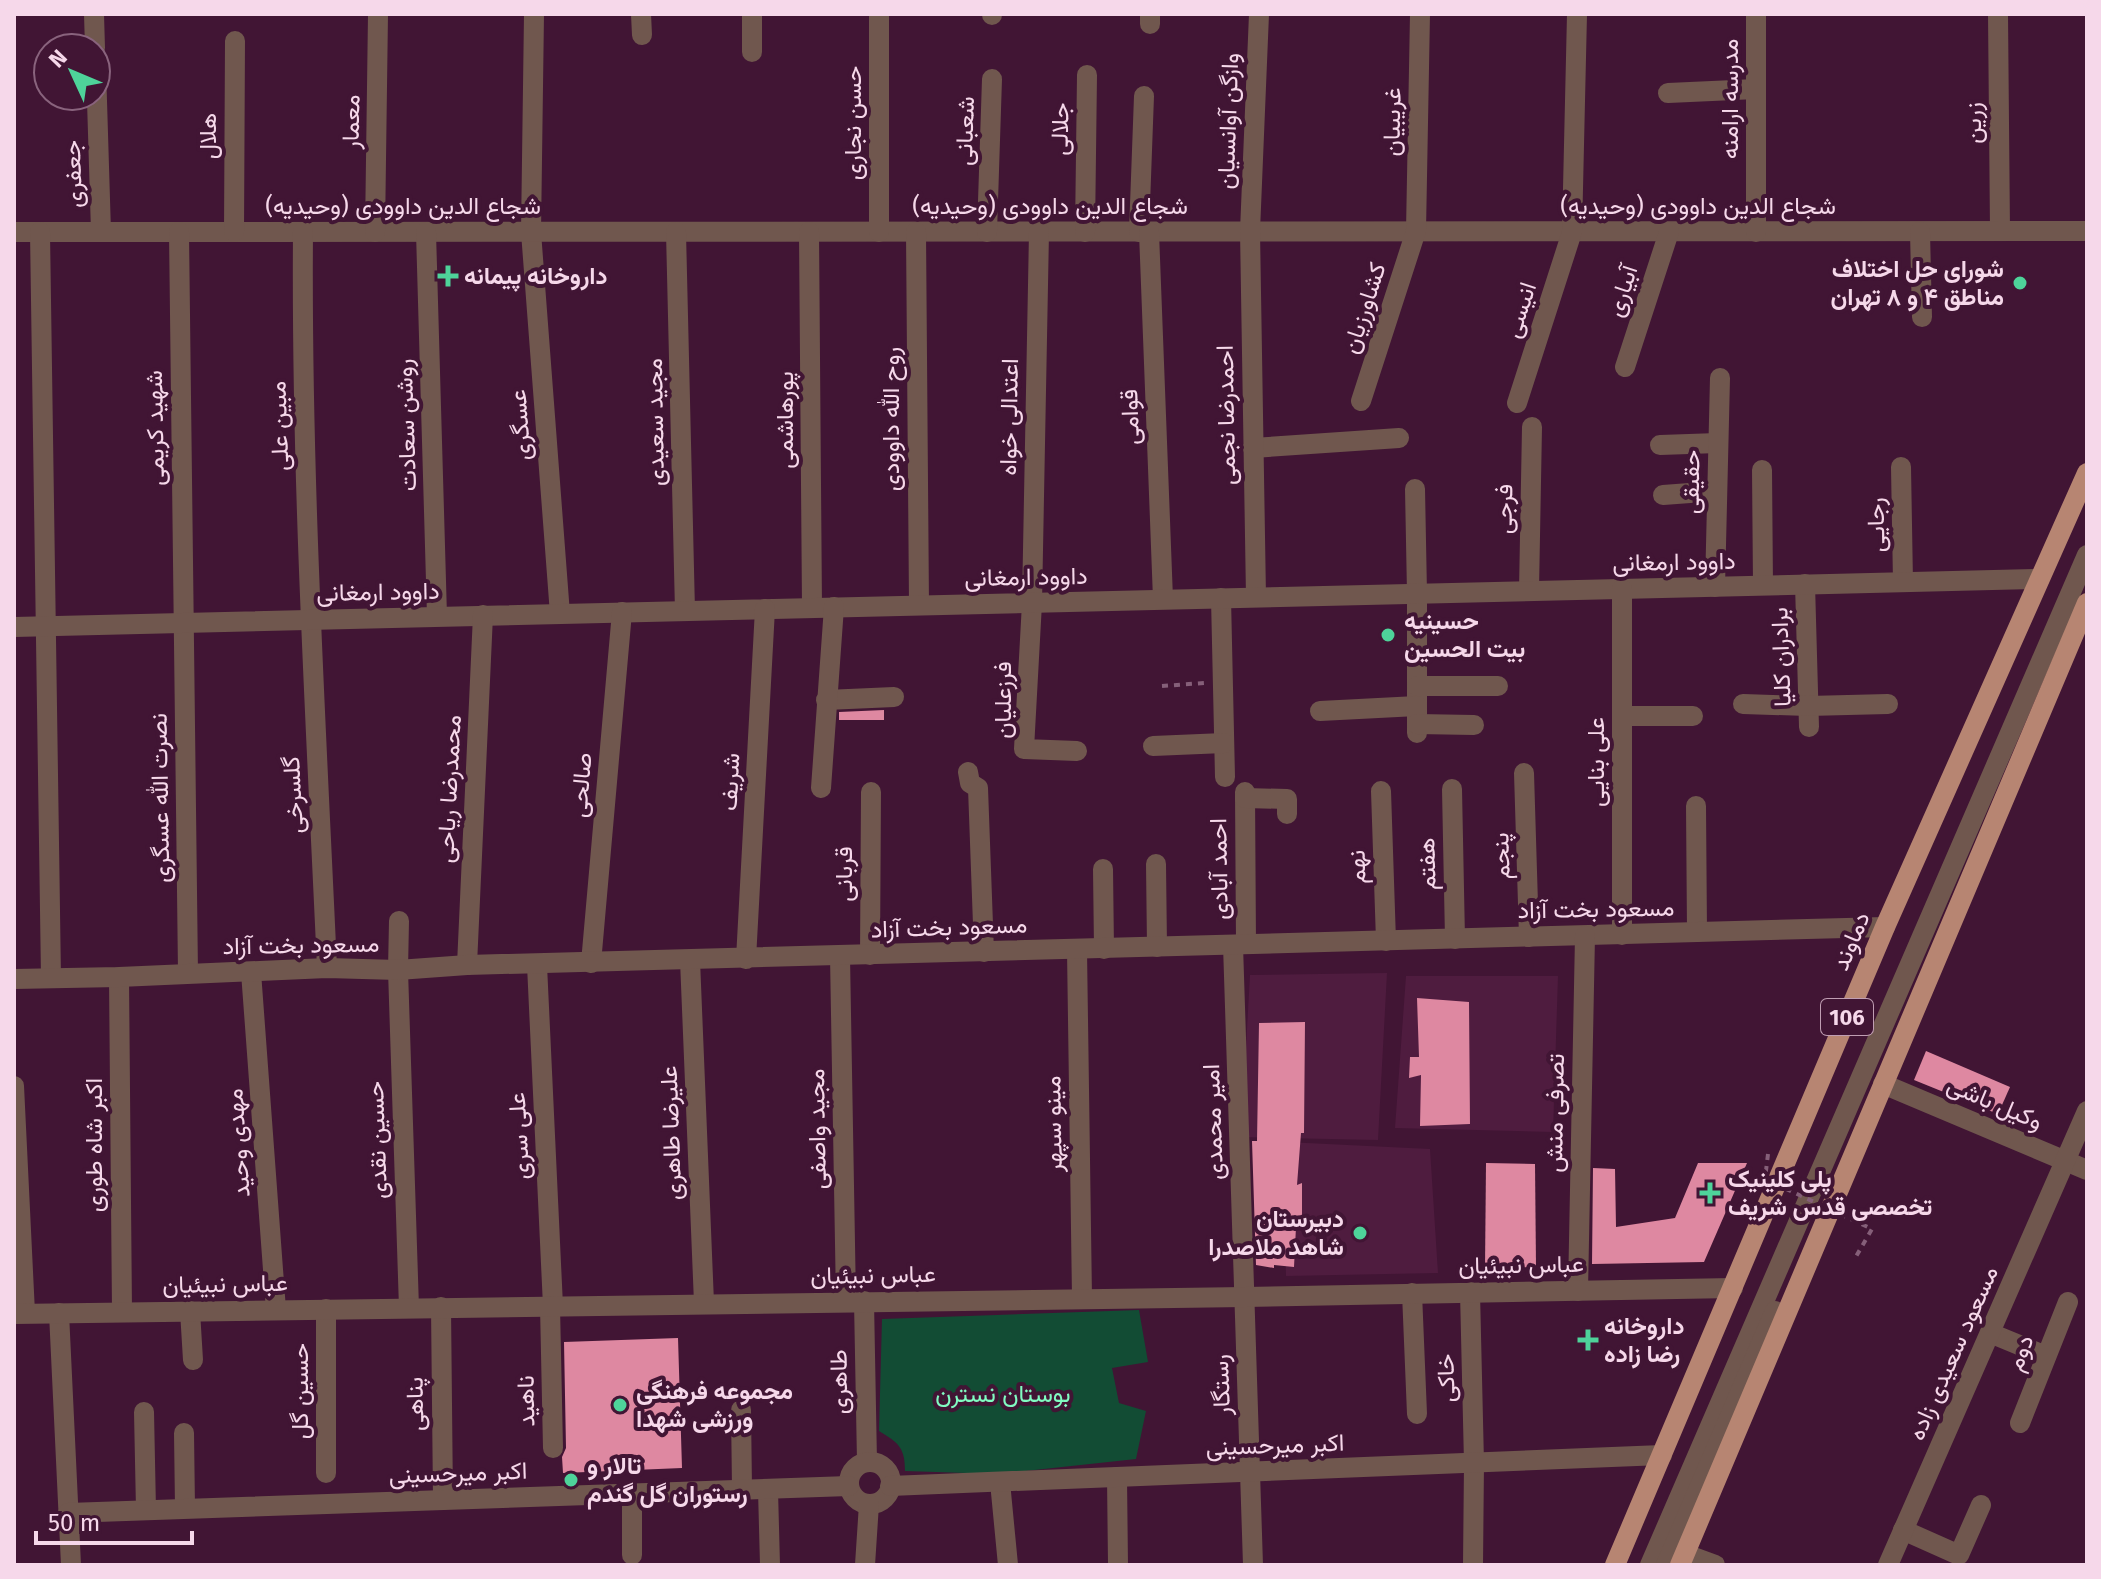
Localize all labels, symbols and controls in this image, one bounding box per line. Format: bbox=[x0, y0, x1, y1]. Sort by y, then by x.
north arrow bbox=[32, 32, 112, 112]
street label: مدرسه ارامنه bbox=[1716, 39, 1745, 159]
text: N bbox=[43, 44, 73, 73]
street label: وازگن آوانسیان bbox=[1212, 52, 1245, 190]
street label: حسن نجاری bbox=[839, 66, 868, 180]
street label: غریبیان bbox=[1377, 87, 1408, 157]
street label: معمار bbox=[337, 94, 366, 151]
street label: شعبانی bbox=[950, 96, 980, 166]
street label: جلالی bbox=[1046, 102, 1074, 156]
street label: زرین bbox=[1959, 102, 1988, 144]
street label: هلال bbox=[194, 113, 222, 159]
street label: جعفری bbox=[58, 140, 89, 208]
street label: شجاع الدین داوودی (وحیدیه) bbox=[265, 192, 541, 222]
street label: شجاع الدین داوودی (وحیدیه) bbox=[912, 192, 1188, 222]
street label: شجاع الدین داوودی (وحیدیه) bbox=[1560, 192, 1836, 222]
place label: شورای حل اختلاف مناطق ۴ و ۸ تهران bbox=[1831, 255, 2004, 312]
street label: کشاورزیان bbox=[1336, 259, 1393, 357]
street label: آبیاری bbox=[1601, 259, 1645, 321]
place label: داروخانه پیمانه bbox=[464, 262, 608, 292]
marker: داروخانه پیمانه bbox=[439, 267, 457, 285]
marker: شورای حل اختلاف مناطق ۴ و ۸ تهران bbox=[2011, 274, 2029, 292]
street label: انیسی bbox=[1498, 279, 1542, 341]
street label: احمدرضا نجمی bbox=[1211, 345, 1242, 485]
street label: روح الله داوودی bbox=[877, 347, 907, 491]
street label: روشن سعادت bbox=[390, 358, 423, 492]
street label: مجید سعیدی bbox=[640, 358, 670, 486]
street label: اعتدالی خواه bbox=[994, 358, 1025, 476]
street label: شهید کریمی bbox=[140, 370, 171, 486]
street label: پورهاشمی bbox=[771, 371, 801, 469]
street label: مبین علی bbox=[263, 381, 295, 471]
street label: عسگری bbox=[504, 388, 537, 462]
street label: قوامی bbox=[1115, 388, 1146, 446]
street label: حقیقی bbox=[1676, 450, 1706, 514]
street label: فرجی bbox=[1490, 484, 1519, 534]
street label: رجایی bbox=[1862, 497, 1891, 553]
street label: داوود ارمغانی bbox=[1612, 547, 1736, 578]
street label: داوود ارمغانی bbox=[964, 562, 1088, 593]
street label: داوود ارمغانی bbox=[316, 577, 440, 608]
place label: حسینیه بیت الحسین bbox=[1404, 607, 1525, 663]
street label: برادران کلیا bbox=[1765, 607, 1798, 707]
marker: حسینیه بیت الحسین bbox=[1379, 626, 1397, 644]
street label: فرزعلیان bbox=[989, 661, 1018, 739]
street label: نصرت الله عسگری bbox=[145, 713, 176, 883]
street label: محمدرضا ریاحی bbox=[431, 714, 468, 864]
street label: علی بنایی bbox=[1582, 717, 1610, 807]
street label: صالحی bbox=[564, 751, 598, 819]
street label: شریف bbox=[715, 752, 746, 812]
street label: گلسرخی bbox=[277, 755, 310, 834]
street label: احمد آبادی bbox=[1204, 818, 1234, 920]
street label: پنجم bbox=[1486, 832, 1518, 880]
street label: هفتم bbox=[1413, 838, 1443, 890]
street label: قربانی bbox=[830, 846, 859, 902]
street label: نهم bbox=[1342, 849, 1374, 884]
street label: مسعود بخت آزاد bbox=[1517, 894, 1675, 925]
street label: دماوند bbox=[1826, 908, 1877, 975]
street label: مسعود بخت آزاد bbox=[870, 910, 1028, 945]
street label: مسعود بخت آزاد bbox=[222, 930, 380, 961]
road number: 106 bbox=[1821, 999, 1873, 1035]
street label: تصرفی منش bbox=[1540, 1053, 1571, 1173]
street label: امیر محمدی bbox=[1197, 1063, 1230, 1181]
street label: علیرضا طاهری bbox=[655, 1065, 688, 1201]
street label: مجید واصفی bbox=[802, 1068, 833, 1190]
street label: وکیل باشی bbox=[1943, 1070, 2047, 1137]
street label: مینو سپهر bbox=[1038, 1075, 1070, 1174]
street label: اکبر شاه طوری bbox=[80, 1078, 109, 1212]
street label: حسین نقدی bbox=[361, 1081, 393, 1199]
street label: مهدی وحید bbox=[220, 1088, 257, 1198]
street label: علی سری bbox=[503, 1092, 536, 1180]
place label: پلی کلینیک تخصصی قدس شریف bbox=[1728, 1165, 1932, 1222]
marker: پلی کلینیک تخصصی قدس شریف bbox=[1699, 1182, 1721, 1204]
place label: دبیرستان شاهد ملاصدرا bbox=[1208, 1205, 1344, 1262]
marker: دبیرستان شاهد ملاصدرا bbox=[1351, 1224, 1369, 1242]
street label: عباس نبیئیان bbox=[1458, 1250, 1584, 1280]
street label: عباس نبیئیان bbox=[810, 1260, 936, 1290]
street label: مسعود سعیدی زاده bbox=[1902, 1262, 2005, 1445]
street label: عباس نبیئیان bbox=[162, 1269, 288, 1299]
place label: داروخانه رضا زاده bbox=[1604, 1312, 1684, 1369]
marker: داروخانه رضا زاده bbox=[1579, 1331, 1597, 1349]
street label: دوم bbox=[2000, 1331, 2041, 1376]
street label: حسین گل bbox=[286, 1343, 314, 1439]
street label: طاهری bbox=[824, 1349, 855, 1415]
street label: خاکی bbox=[1432, 1353, 1460, 1403]
street label: رستگار bbox=[1206, 1354, 1237, 1417]
street label: ناهید bbox=[512, 1375, 540, 1427]
street label: پناهی bbox=[401, 1377, 431, 1431]
place label: مجموعه فرهنگی ورزشی شهدا bbox=[636, 1377, 793, 1434]
park label: بوستان نسترن bbox=[935, 1380, 1071, 1409]
marker: مجموعه فرهنگی ورزشی شهدا bbox=[611, 1396, 629, 1414]
street label: اکبر میرحسینی bbox=[1205, 1429, 1345, 1462]
place label: تالار و رستوران گل گندم bbox=[587, 1452, 748, 1510]
street label: اکبر میرحسینی bbox=[388, 1457, 528, 1490]
marker: تالار و رستوران گل گندم bbox=[562, 1471, 580, 1489]
scale bar bbox=[36, 1495, 192, 1545]
text: 50 m bbox=[48, 1509, 100, 1537]

